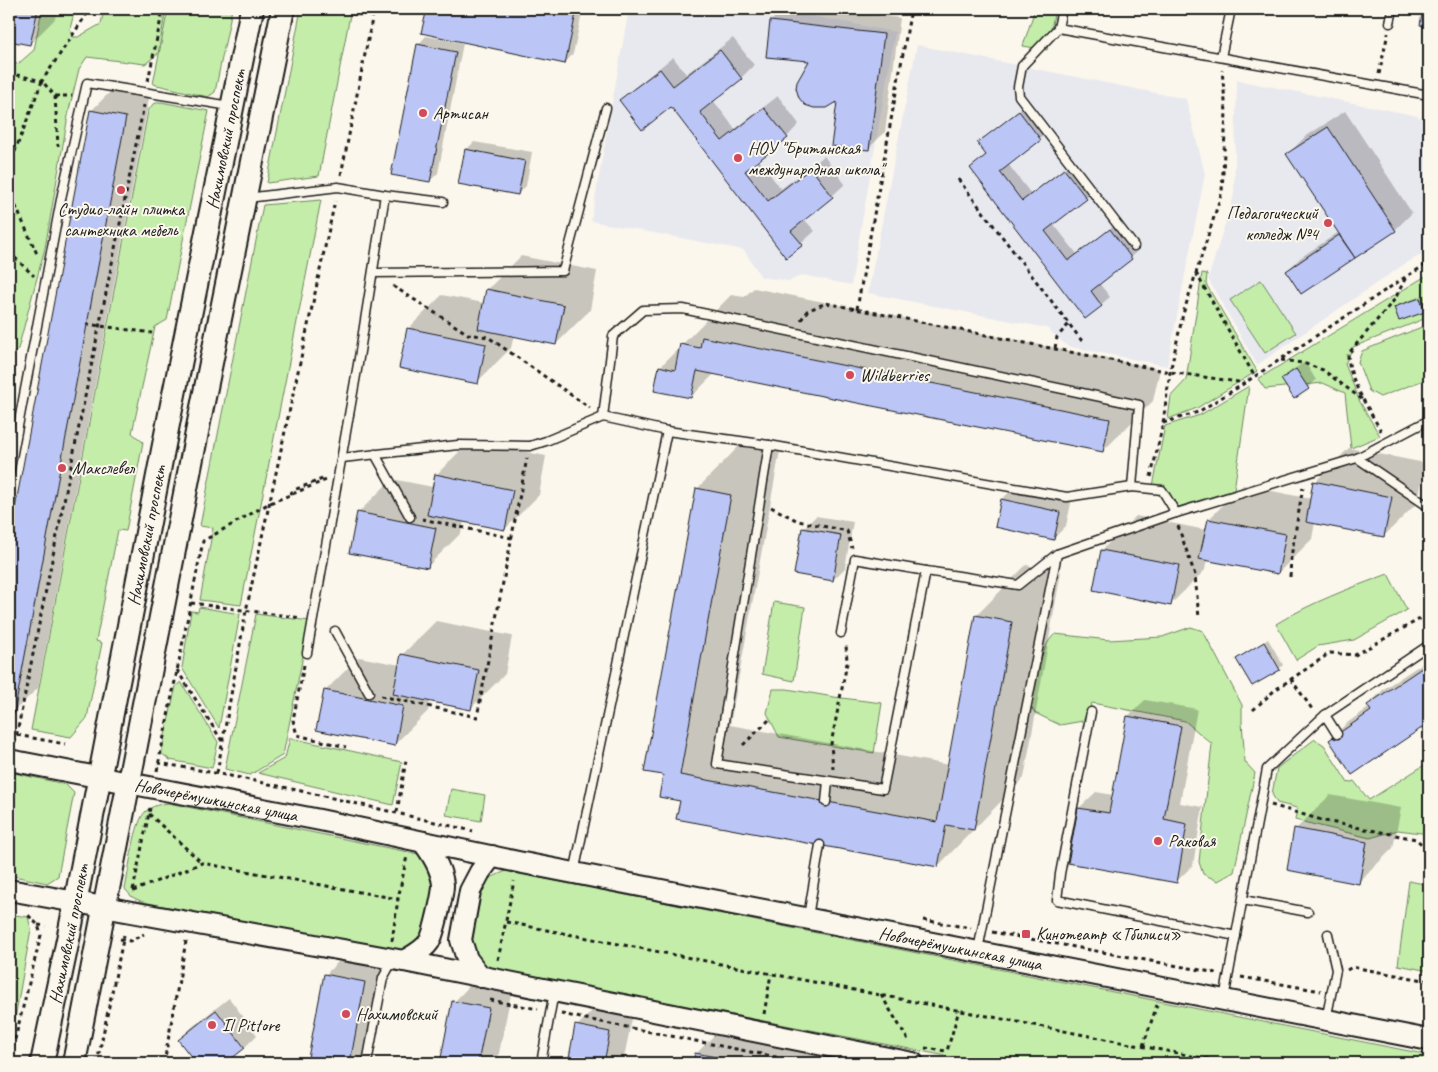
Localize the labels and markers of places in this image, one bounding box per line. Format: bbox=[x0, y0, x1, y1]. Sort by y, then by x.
place label: Артисан bbox=[433, 102, 489, 124]
marker: Артисан bbox=[417, 107, 429, 119]
place label: НОУ "Британская международная школа" bbox=[748, 137, 887, 180]
marker: НОУ "Британская международная школа" bbox=[732, 152, 744, 164]
marker: Студио-лайн плитка сантехника мебель bbox=[115, 184, 127, 196]
place label: Студио-лайн плитка сантехника мебель bbox=[58, 198, 186, 241]
place label: Педагогический колледж №4 bbox=[1227, 202, 1320, 245]
marker: Педагогический колледж №4 bbox=[1322, 217, 1334, 229]
place label: Wildberries bbox=[860, 364, 931, 386]
marker: Wildberries bbox=[844, 369, 856, 381]
place label: Макслевел bbox=[72, 457, 136, 479]
marker: Макслевел bbox=[56, 462, 68, 474]
place label: Раковая bbox=[1168, 830, 1217, 852]
marker: Раковая bbox=[1152, 835, 1164, 847]
place label: Кинотеатр «Тбилиси» bbox=[1036, 923, 1182, 945]
marker: Кинотеатр «Тбилиси» bbox=[1020, 928, 1032, 940]
place label: Нахимовский bbox=[356, 1003, 439, 1025]
marker: Нахимовский bbox=[340, 1008, 352, 1020]
place label: Il Pittore bbox=[222, 1014, 281, 1036]
marker: Il Pittore bbox=[206, 1019, 218, 1031]

